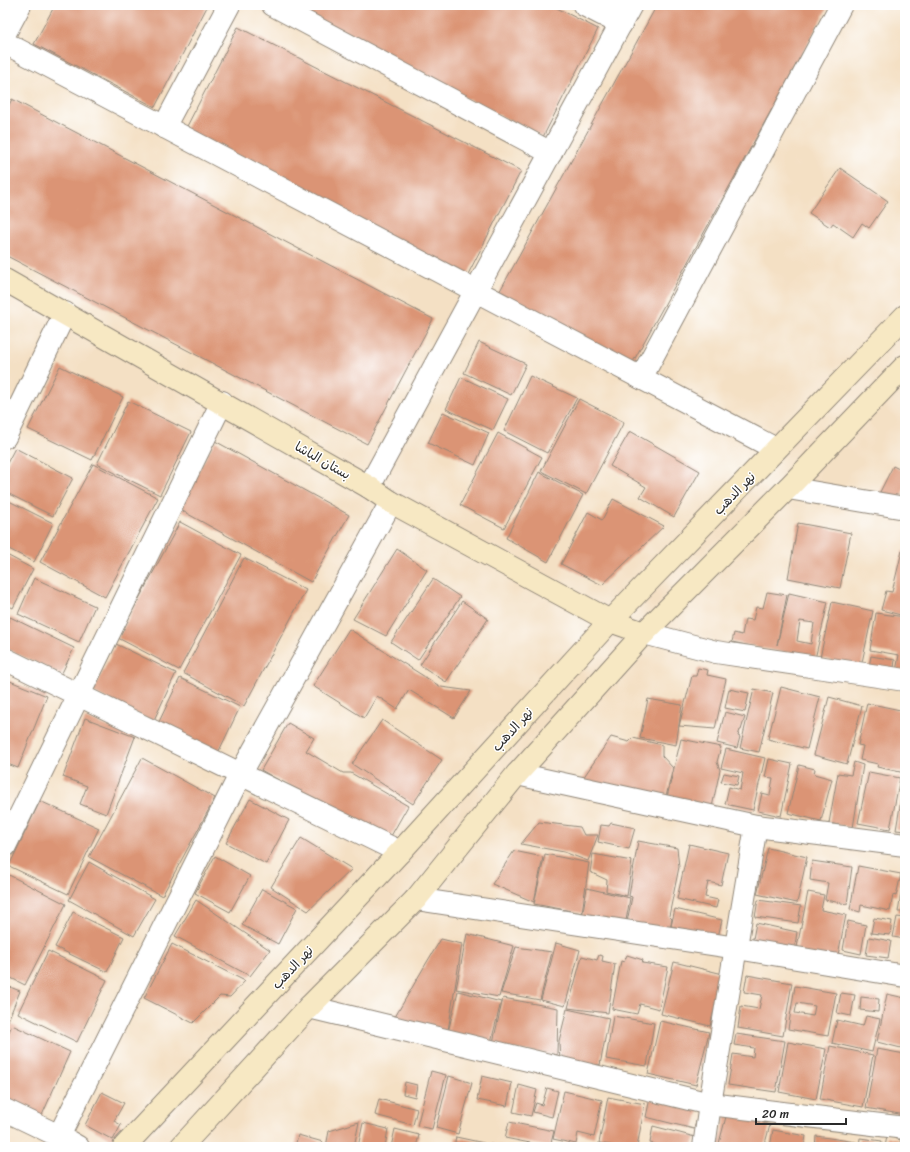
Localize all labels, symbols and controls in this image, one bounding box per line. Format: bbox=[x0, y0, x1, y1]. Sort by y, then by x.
street label: بستان الباشا bbox=[290, 435, 355, 486]
street label: نهر الدهب bbox=[707, 466, 761, 521]
street label: نهر الدهب bbox=[486, 702, 539, 757]
street label: نهر الدهب bbox=[266, 940, 319, 995]
scale bar bbox=[756, 1100, 846, 1126]
text: 20 m bbox=[762, 1103, 789, 1125]

